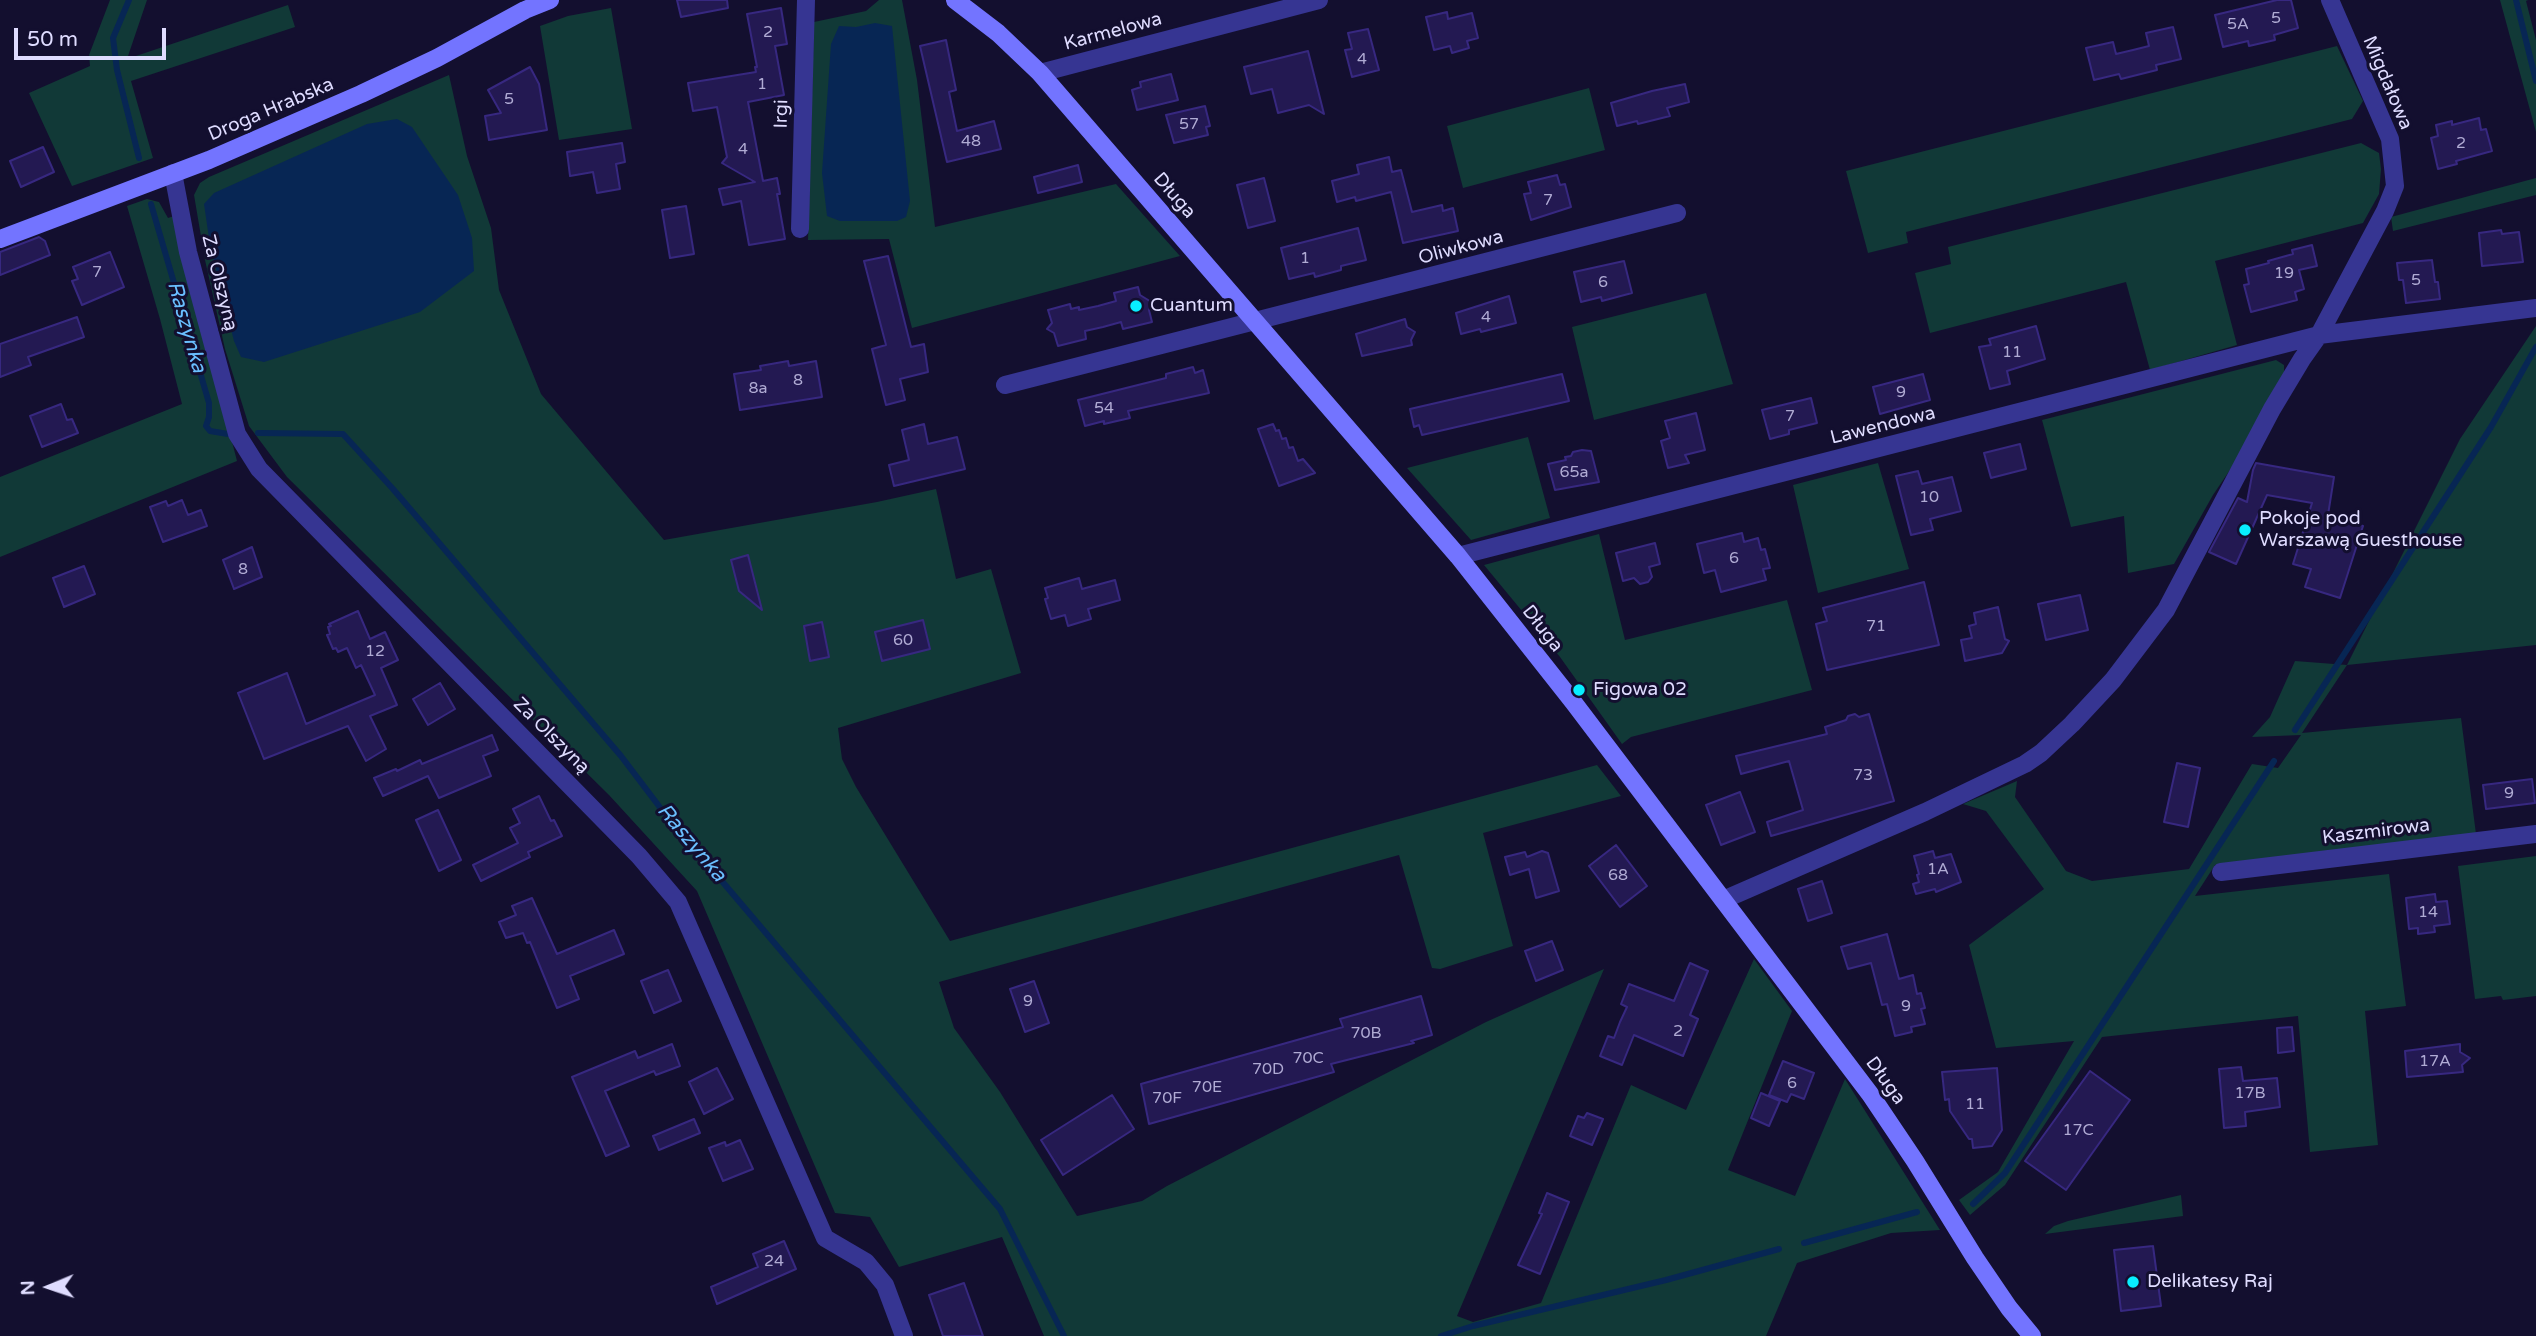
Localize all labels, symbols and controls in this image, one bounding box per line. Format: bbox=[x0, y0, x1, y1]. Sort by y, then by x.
street label: Karmelowa bbox=[1061, 8, 1165, 56]
house number: 5 bbox=[2271, 9, 2281, 29]
scale bar bbox=[18, 14, 170, 58]
house number: 5A bbox=[2227, 15, 2249, 35]
house number: 2 bbox=[763, 23, 773, 43]
text: 50 m bbox=[27, 27, 78, 52]
street label: Migdałowa bbox=[2357, 33, 2417, 133]
house number: 4 bbox=[1357, 50, 1367, 70]
street label: Droga Hrabska bbox=[205, 73, 337, 147]
house number: 1 bbox=[757, 75, 767, 95]
house number: 5 bbox=[504, 90, 514, 110]
street label: Irgi bbox=[770, 99, 794, 129]
house number: 57 bbox=[1179, 115, 1199, 135]
house number: 48 bbox=[961, 132, 981, 152]
house number: 2 bbox=[2456, 134, 2466, 154]
house number: 4 bbox=[738, 140, 748, 160]
street label: Długa bbox=[1148, 168, 1200, 224]
house number: 7 bbox=[1543, 191, 1553, 211]
street label: Oliwkowa bbox=[1416, 226, 1506, 270]
street label: Za Olszyną bbox=[196, 232, 242, 334]
house number: 1 bbox=[1300, 249, 1310, 269]
house number: 7 bbox=[92, 263, 102, 283]
house number: 19 bbox=[2274, 264, 2294, 284]
house number: 5 bbox=[2411, 271, 2421, 291]
house number: 6 bbox=[1598, 273, 1608, 293]
water label: Raszynka bbox=[161, 278, 211, 376]
place label: Cuantum bbox=[1150, 295, 1233, 317]
marker: Cuantum bbox=[1128, 298, 1144, 314]
house number: 4 bbox=[1481, 308, 1491, 328]
house number: 11 bbox=[2002, 343, 2022, 363]
house number: 8 bbox=[793, 371, 803, 391]
house number: 8a bbox=[748, 379, 768, 399]
house number: 9 bbox=[1896, 383, 1906, 403]
house number: 54 bbox=[1094, 399, 1114, 419]
street label: Lawendowa bbox=[1828, 402, 1938, 450]
house number: 7 bbox=[1785, 407, 1795, 427]
house number: 65a bbox=[1559, 463, 1589, 483]
house number: 10 bbox=[1919, 488, 1939, 508]
place label: Pokoje pod Warszawą Guesthouse bbox=[2259, 508, 2462, 552]
marker: Pokoje pod Warszawą Guesthouse bbox=[2237, 522, 2253, 538]
house number: 6 bbox=[1729, 549, 1739, 569]
house number: 8 bbox=[238, 560, 248, 580]
street label: Długa bbox=[1517, 601, 1567, 657]
house number: 71 bbox=[1866, 617, 1886, 637]
house number: 60 bbox=[893, 631, 913, 651]
house number: 12 bbox=[365, 642, 385, 662]
place label: Figowa 02 bbox=[1593, 679, 1687, 701]
marker: Figowa 02 bbox=[1571, 682, 1587, 698]
street label: Za Olszyną bbox=[508, 693, 594, 779]
house number: 73 bbox=[1853, 766, 1873, 786]
house number: 9 bbox=[2504, 784, 2514, 804]
water label: Raszynka bbox=[651, 799, 731, 887]
street label: Kaszmirowa bbox=[2321, 814, 2431, 850]
house number: 1A bbox=[1927, 860, 1949, 880]
house number: 68 bbox=[1608, 866, 1628, 886]
house number: 14 bbox=[2418, 903, 2438, 923]
house number: 9 bbox=[1023, 992, 1033, 1012]
house number: 9 bbox=[1901, 997, 1911, 1017]
house number: 2 bbox=[1673, 1022, 1683, 1042]
house number: 70B bbox=[1350, 1024, 1382, 1044]
house number: 70C bbox=[1292, 1049, 1324, 1069]
house number: 17A bbox=[2419, 1052, 2451, 1072]
street label: Długa bbox=[1860, 1053, 1910, 1109]
house number: 70D bbox=[1252, 1060, 1284, 1080]
house number: 6 bbox=[1787, 1074, 1797, 1094]
house number: 70E bbox=[1192, 1078, 1222, 1098]
house number: 17B bbox=[2234, 1084, 2266, 1104]
house number: 70F bbox=[1152, 1089, 1182, 1109]
house number: 11 bbox=[1965, 1095, 1985, 1115]
house number: 17C bbox=[2062, 1121, 2094, 1141]
north arrow bbox=[14, 1252, 84, 1322]
house number: 24 bbox=[764, 1252, 784, 1272]
place label: Delikatesy Raj bbox=[2147, 1271, 2273, 1293]
marker: Delikatesy Raj bbox=[2125, 1274, 2141, 1290]
text: N bbox=[17, 1280, 39, 1296]

